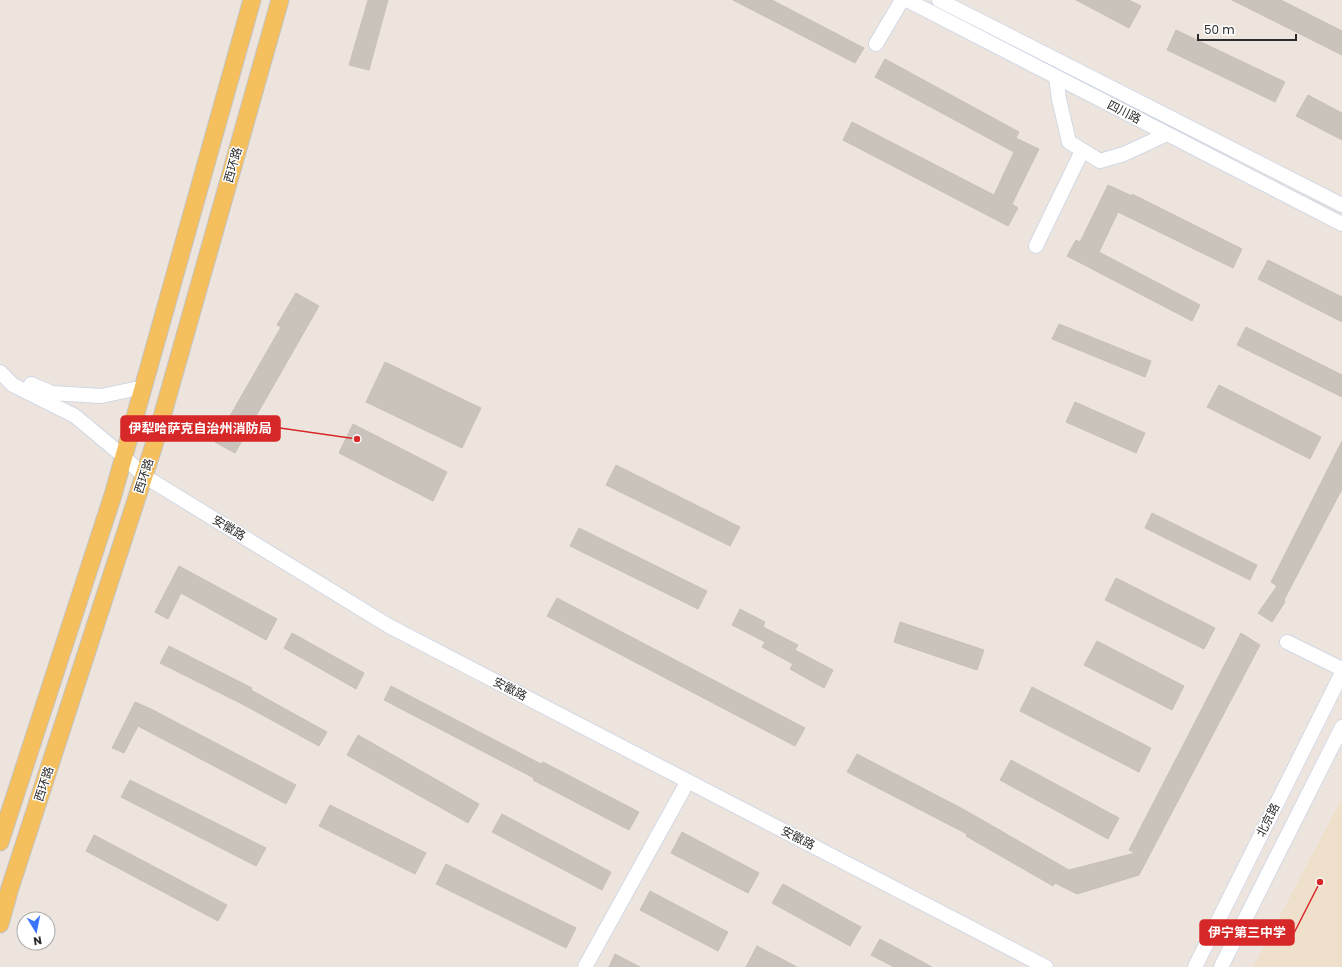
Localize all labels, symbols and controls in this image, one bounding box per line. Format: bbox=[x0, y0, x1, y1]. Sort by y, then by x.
scale bar bbox=[1198, 16, 1296, 42]
text: 50 m bbox=[1204, 21, 1235, 38]
street label: 四川路 bbox=[1104, 96, 1144, 127]
street label: 西环路 bbox=[219, 145, 246, 185]
callout: 伊犁哈萨克自治州消防局 bbox=[121, 416, 280, 441]
text: 伊犁哈萨克自治州消防局 bbox=[128, 419, 272, 438]
street label: 西环路 bbox=[130, 456, 157, 496]
street label: 安徽路 bbox=[209, 511, 249, 544]
street label: 安徽路 bbox=[490, 673, 530, 704]
street label: 西环路 bbox=[30, 764, 57, 804]
street label: 北京路 bbox=[1252, 800, 1283, 840]
street label: 安徽路 bbox=[778, 822, 818, 853]
north arrow bbox=[16, 911, 56, 951]
callout: 伊宁第三中学 bbox=[1200, 920, 1294, 945]
text: 伊宁第三中学 bbox=[1208, 923, 1286, 942]
text: N bbox=[32, 932, 43, 949]

